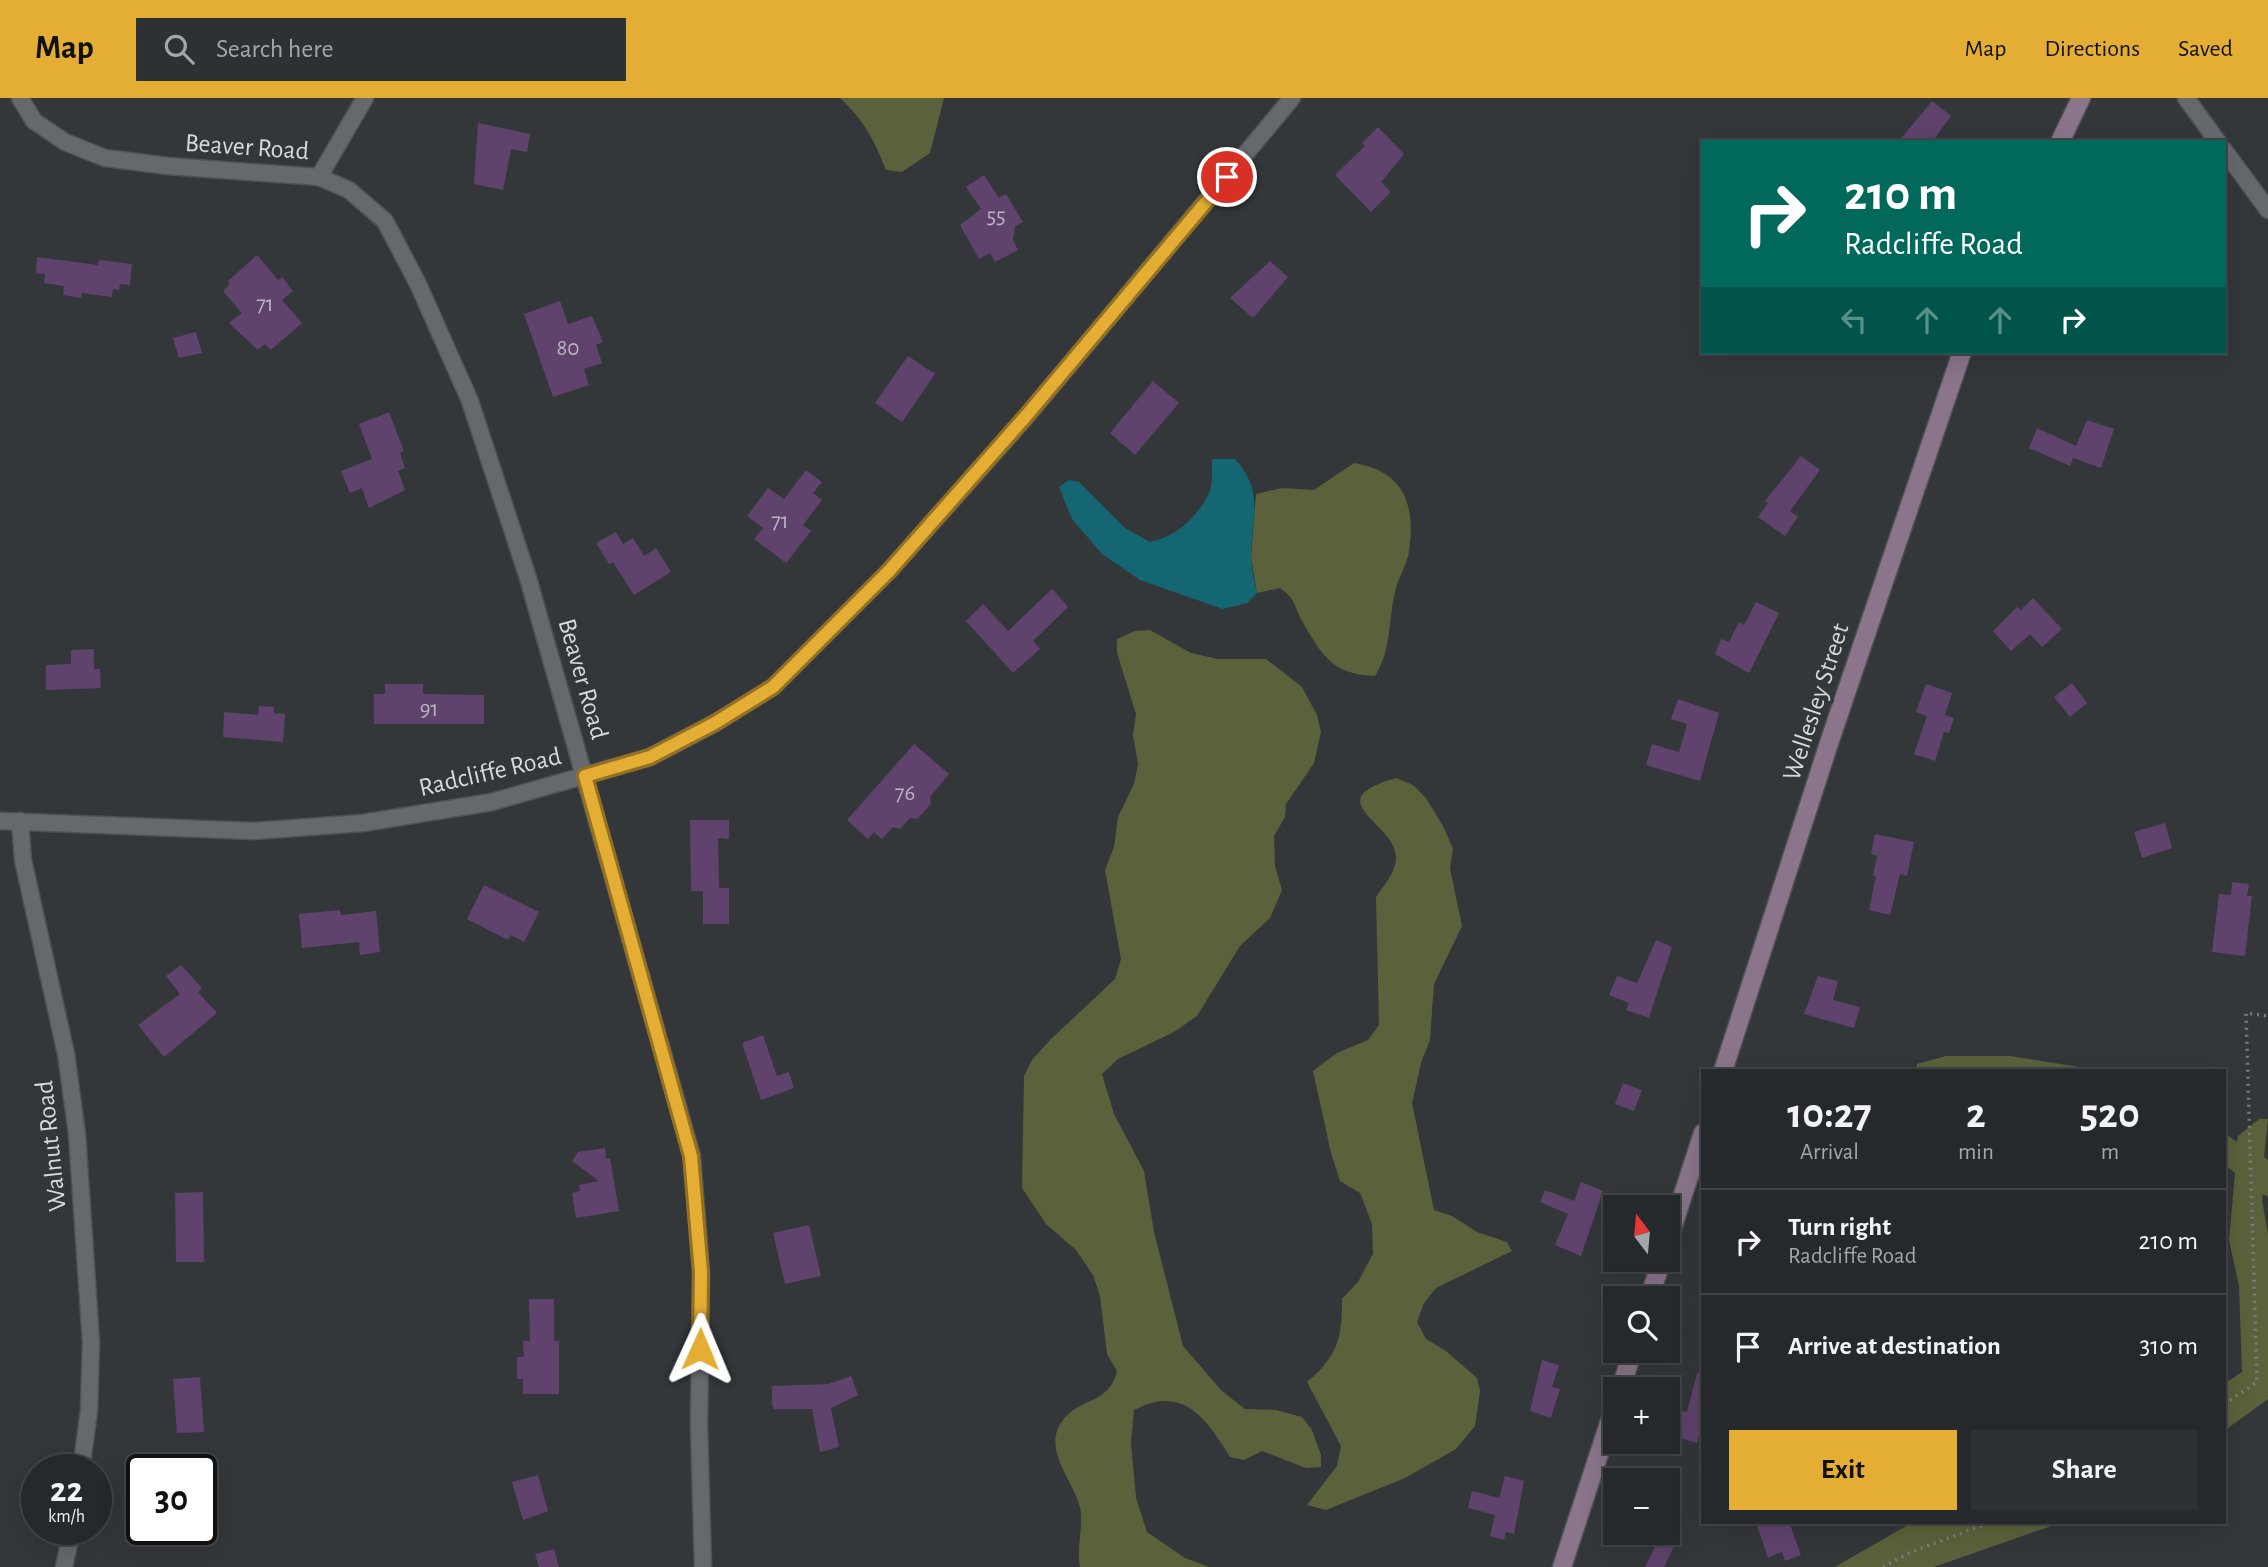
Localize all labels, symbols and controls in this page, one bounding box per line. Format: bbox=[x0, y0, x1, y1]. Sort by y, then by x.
search box bbox=[136, 18, 626, 81]
icon: search bbox=[160, 30, 198, 68]
text: Map bbox=[35, 32, 94, 65]
text: Search here bbox=[216, 36, 334, 62]
text: Map bbox=[1964, 37, 2006, 61]
text: Directions bbox=[2044, 37, 2140, 61]
text: Saved bbox=[2178, 37, 2233, 61]
street label: Beaver Road bbox=[184, 130, 310, 164]
pin bbox=[1197, 147, 1257, 207]
icon: arrive bbox=[1208, 158, 1246, 196]
icon: right bbox=[1729, 168, 1820, 259]
text: 210 m bbox=[1844, 170, 1957, 219]
house number: 55 bbox=[986, 205, 1006, 228]
text: Radcliffe Road bbox=[1844, 228, 2023, 260]
house number: 71 bbox=[256, 293, 274, 316]
icon: left bbox=[1835, 301, 1873, 339]
icon: ahead bbox=[1908, 301, 1946, 339]
icon: ahead bbox=[1981, 301, 2019, 339]
icon: right bbox=[2054, 301, 2092, 339]
house number: 80 bbox=[556, 337, 580, 360]
house number: 71 bbox=[771, 510, 789, 533]
street label: Beaver Road bbox=[553, 616, 613, 742]
street label: Wellesley Street bbox=[1778, 620, 1854, 784]
house number: 91 bbox=[420, 698, 438, 721]
street label: Radcliffe Road bbox=[416, 743, 564, 801]
house number: 76 bbox=[895, 782, 915, 805]
street label: Walnut Road bbox=[31, 1079, 71, 1213]
text: 10:27 bbox=[1787, 1093, 1872, 1135]
text: 2 bbox=[1966, 1093, 1986, 1135]
text: 520 bbox=[2080, 1093, 2140, 1135]
text: Arrival bbox=[1800, 1141, 1859, 1164]
text: min bbox=[1958, 1141, 1994, 1164]
text: m bbox=[2101, 1141, 2119, 1164]
north arrow bbox=[1603, 1195, 1680, 1272]
map controls bbox=[1603, 1195, 1680, 1545]
text: Turn right bbox=[1788, 1214, 1891, 1240]
icon: right bbox=[1729, 1223, 1767, 1261]
text: 210 m bbox=[2138, 1228, 2198, 1254]
text: Radcliffe Road bbox=[1788, 1245, 1917, 1268]
button: search bbox=[1603, 1286, 1680, 1363]
position arrow bbox=[663, 1312, 737, 1386]
icon: arrive bbox=[1729, 1328, 1767, 1366]
text: Arrive at destination bbox=[1788, 1333, 2001, 1359]
text: 310 m bbox=[2140, 1333, 2198, 1359]
button: + bbox=[1603, 1377, 1680, 1454]
button: Exit bbox=[1729, 1430, 1957, 1510]
button: Share bbox=[1971, 1430, 2198, 1510]
speed limit sign: 30 bbox=[126, 1454, 217, 1545]
button: − bbox=[1603, 1468, 1680, 1545]
text: 22 bbox=[50, 1473, 83, 1508]
text: km/h bbox=[48, 1508, 85, 1526]

